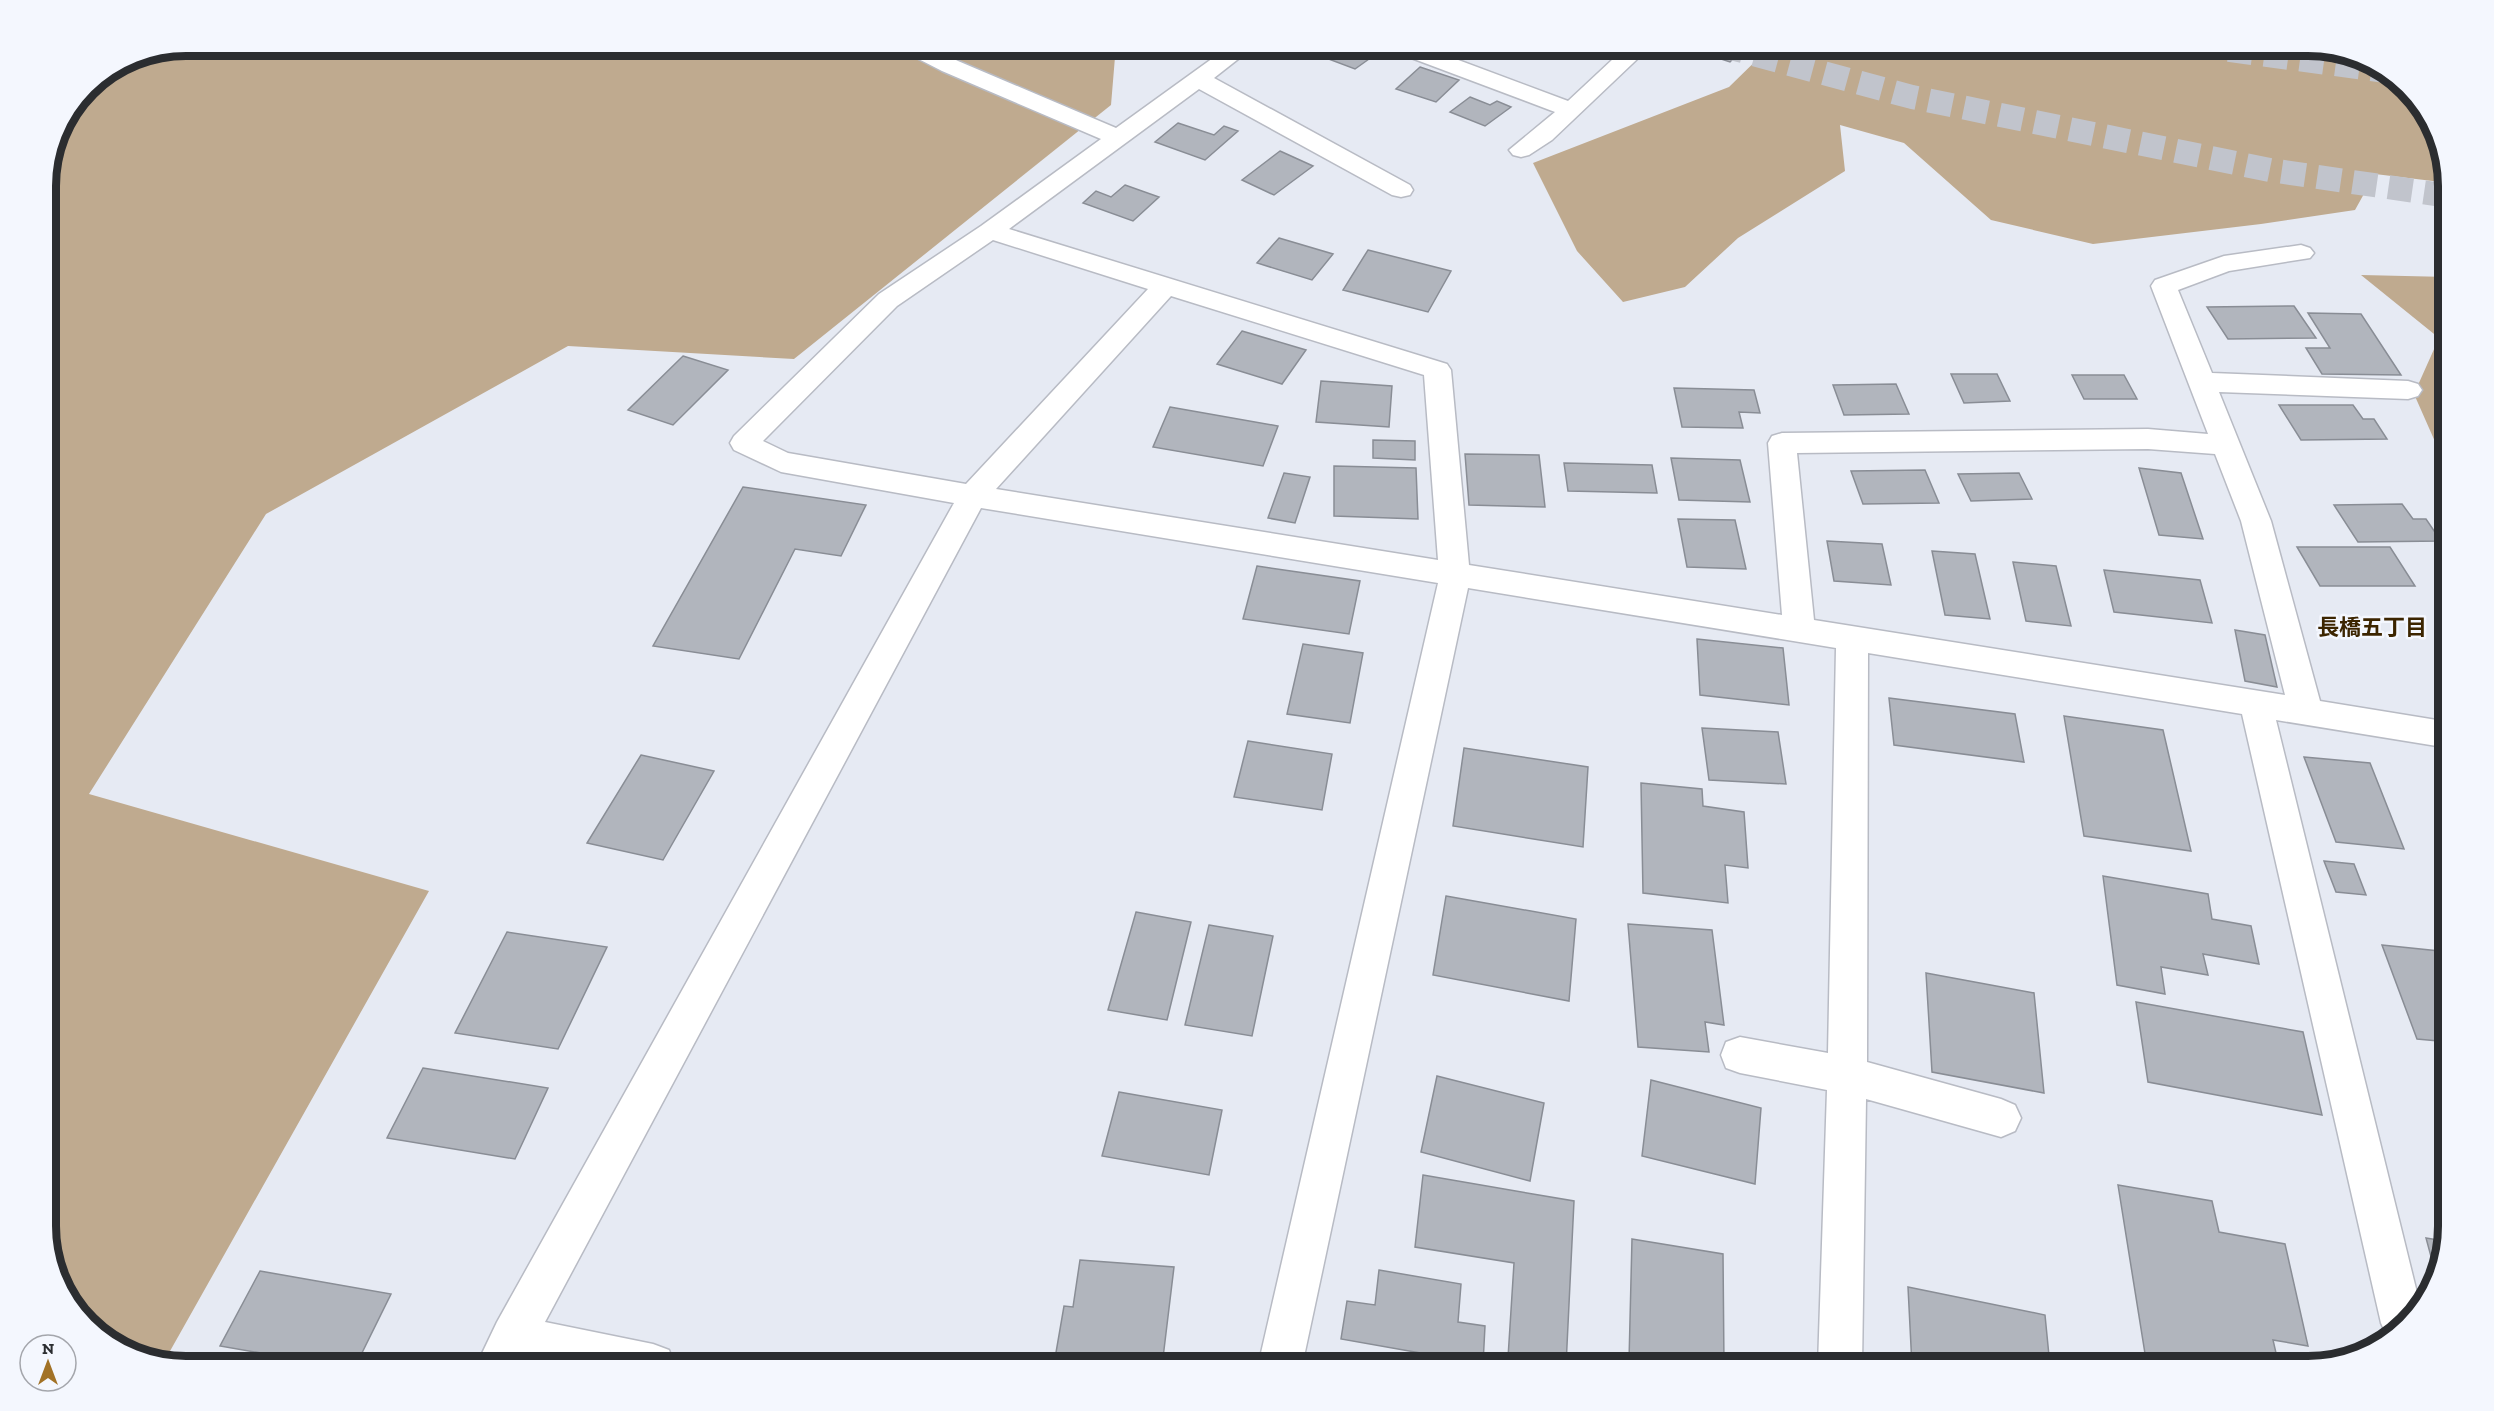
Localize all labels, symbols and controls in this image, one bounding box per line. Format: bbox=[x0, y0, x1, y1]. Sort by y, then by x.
district label: 長橋五丁目 bbox=[2317, 614, 2427, 641]
north arrow bbox=[18, 1333, 78, 1393]
text: N bbox=[42, 1339, 54, 1358]

